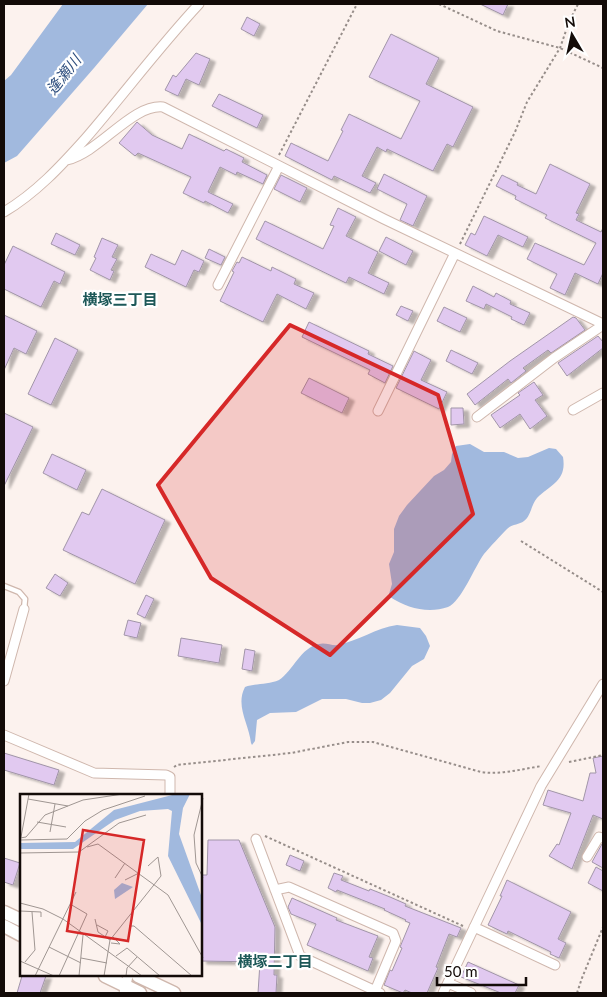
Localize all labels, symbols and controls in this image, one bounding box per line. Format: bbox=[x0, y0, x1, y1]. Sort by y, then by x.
north arrow bbox=[547, 10, 597, 60]
text: N bbox=[563, 12, 577, 31]
water label: 逢瀬川 bbox=[42, 50, 85, 98]
district label: 横塚三丁目 bbox=[82, 290, 158, 308]
inset map bbox=[20, 794, 202, 977]
district label: 横塚二丁目 bbox=[237, 952, 313, 970]
scale bar bbox=[437, 954, 526, 986]
text: 50 m bbox=[444, 962, 478, 980]

